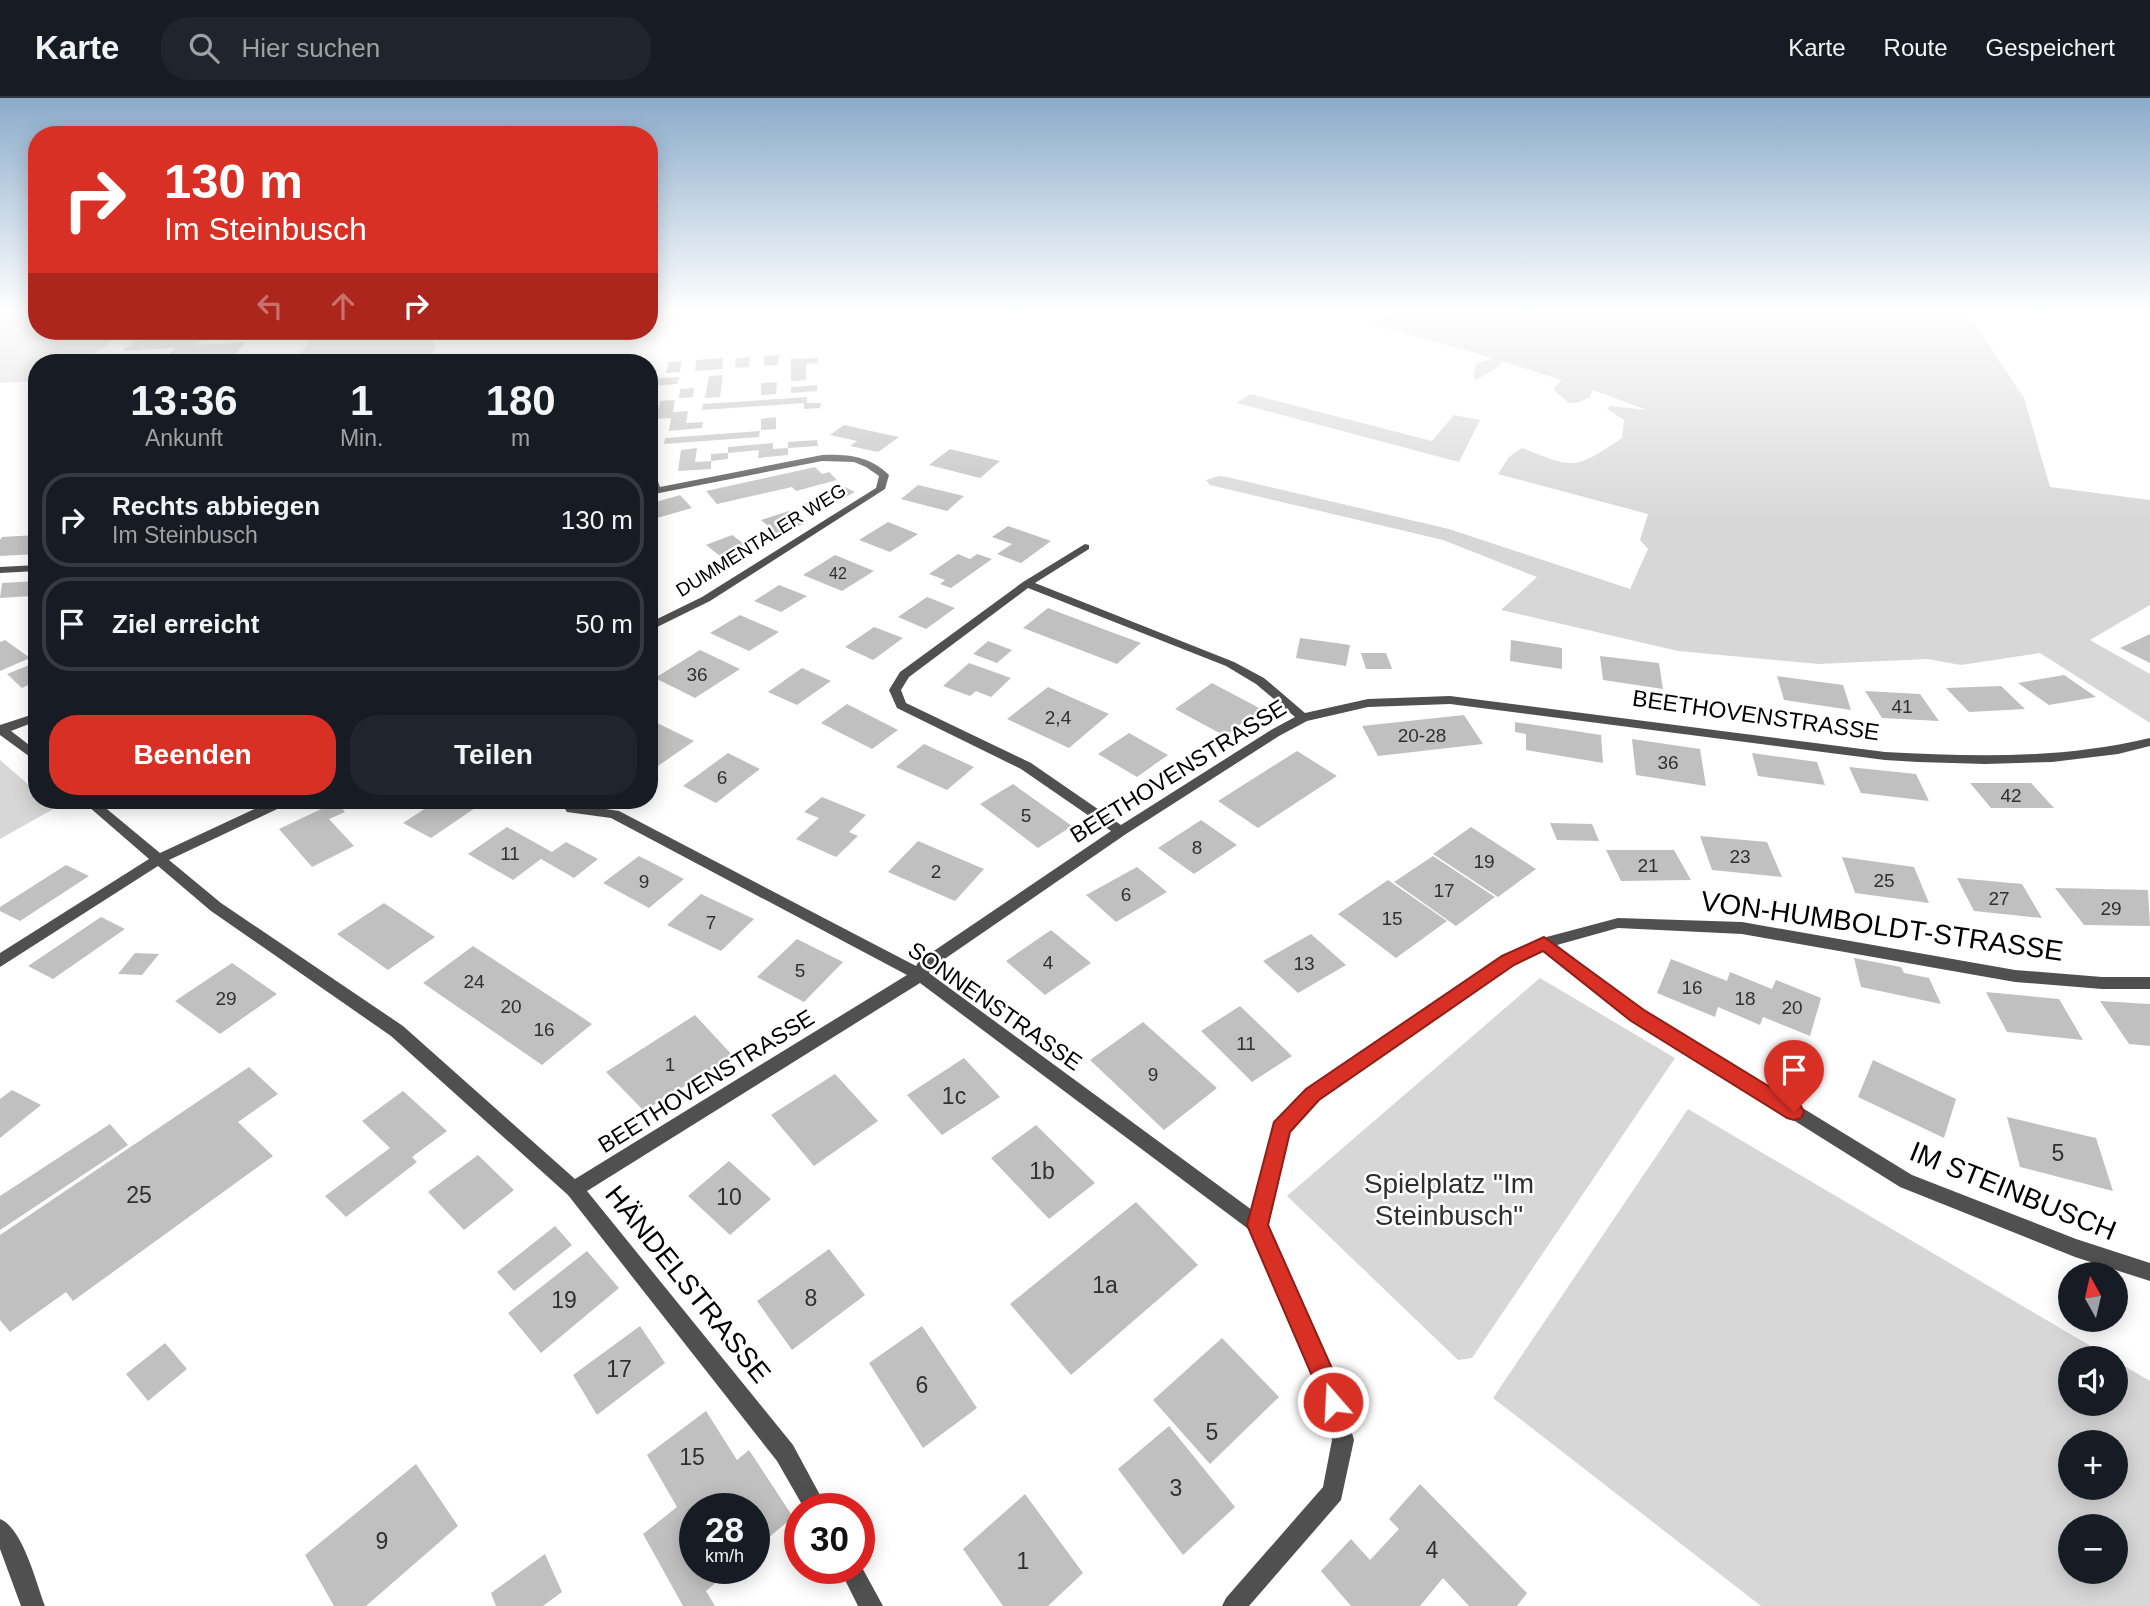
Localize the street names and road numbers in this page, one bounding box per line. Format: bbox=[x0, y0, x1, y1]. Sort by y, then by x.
street label: DUMMENTALER WEG bbox=[672, 479, 850, 601]
street label: BEETHOVENSTRASSE bbox=[1631, 685, 1881, 745]
street label: BEETHOVENSTRASSE bbox=[1065, 694, 1291, 848]
street label: VON-HUMBOLDT-STRASSE bbox=[1699, 885, 2065, 967]
street label: SONNENSTRASSE bbox=[903, 936, 1087, 1076]
street label: BEETHOVENSTRASSE bbox=[593, 1004, 819, 1158]
street label: IM STEINBUSCH bbox=[1906, 1136, 2120, 1246]
street label: HÄNDELSTRASSE bbox=[599, 1179, 777, 1389]

